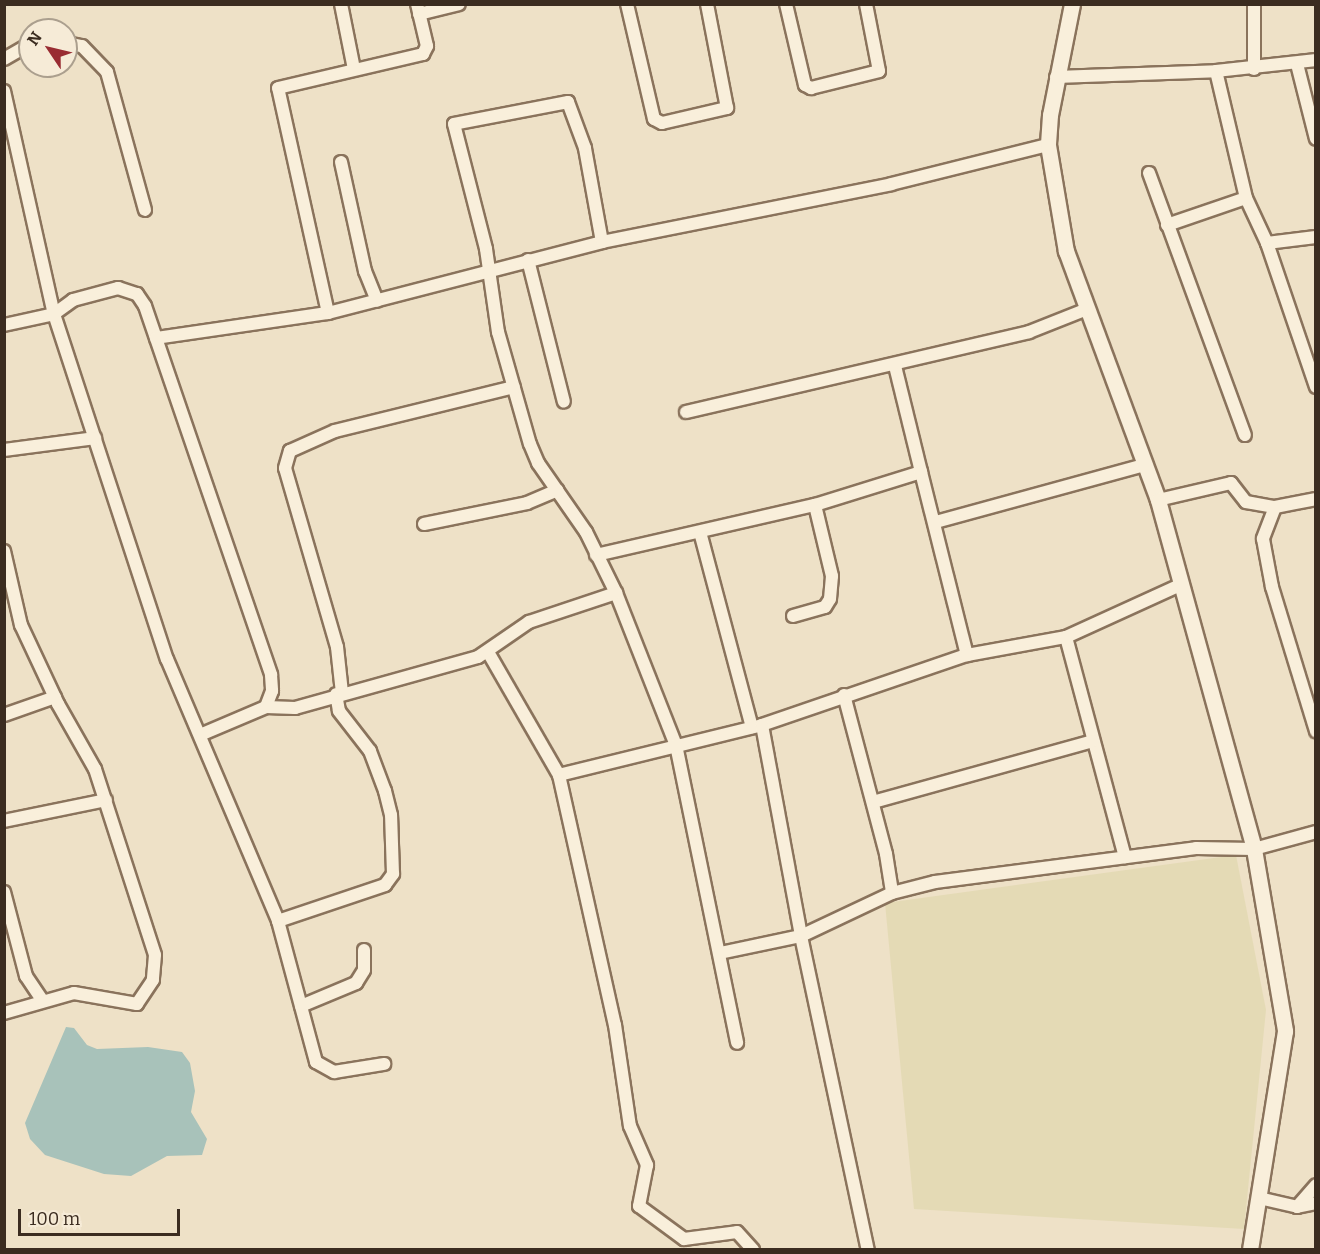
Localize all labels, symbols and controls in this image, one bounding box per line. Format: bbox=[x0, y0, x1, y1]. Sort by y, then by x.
north arrow bbox=[18, 18, 78, 78]
text: N bbox=[23, 28, 46, 49]
scale bar bbox=[21, 1197, 183, 1235]
text: 100 m bbox=[29, 1208, 80, 1230]

